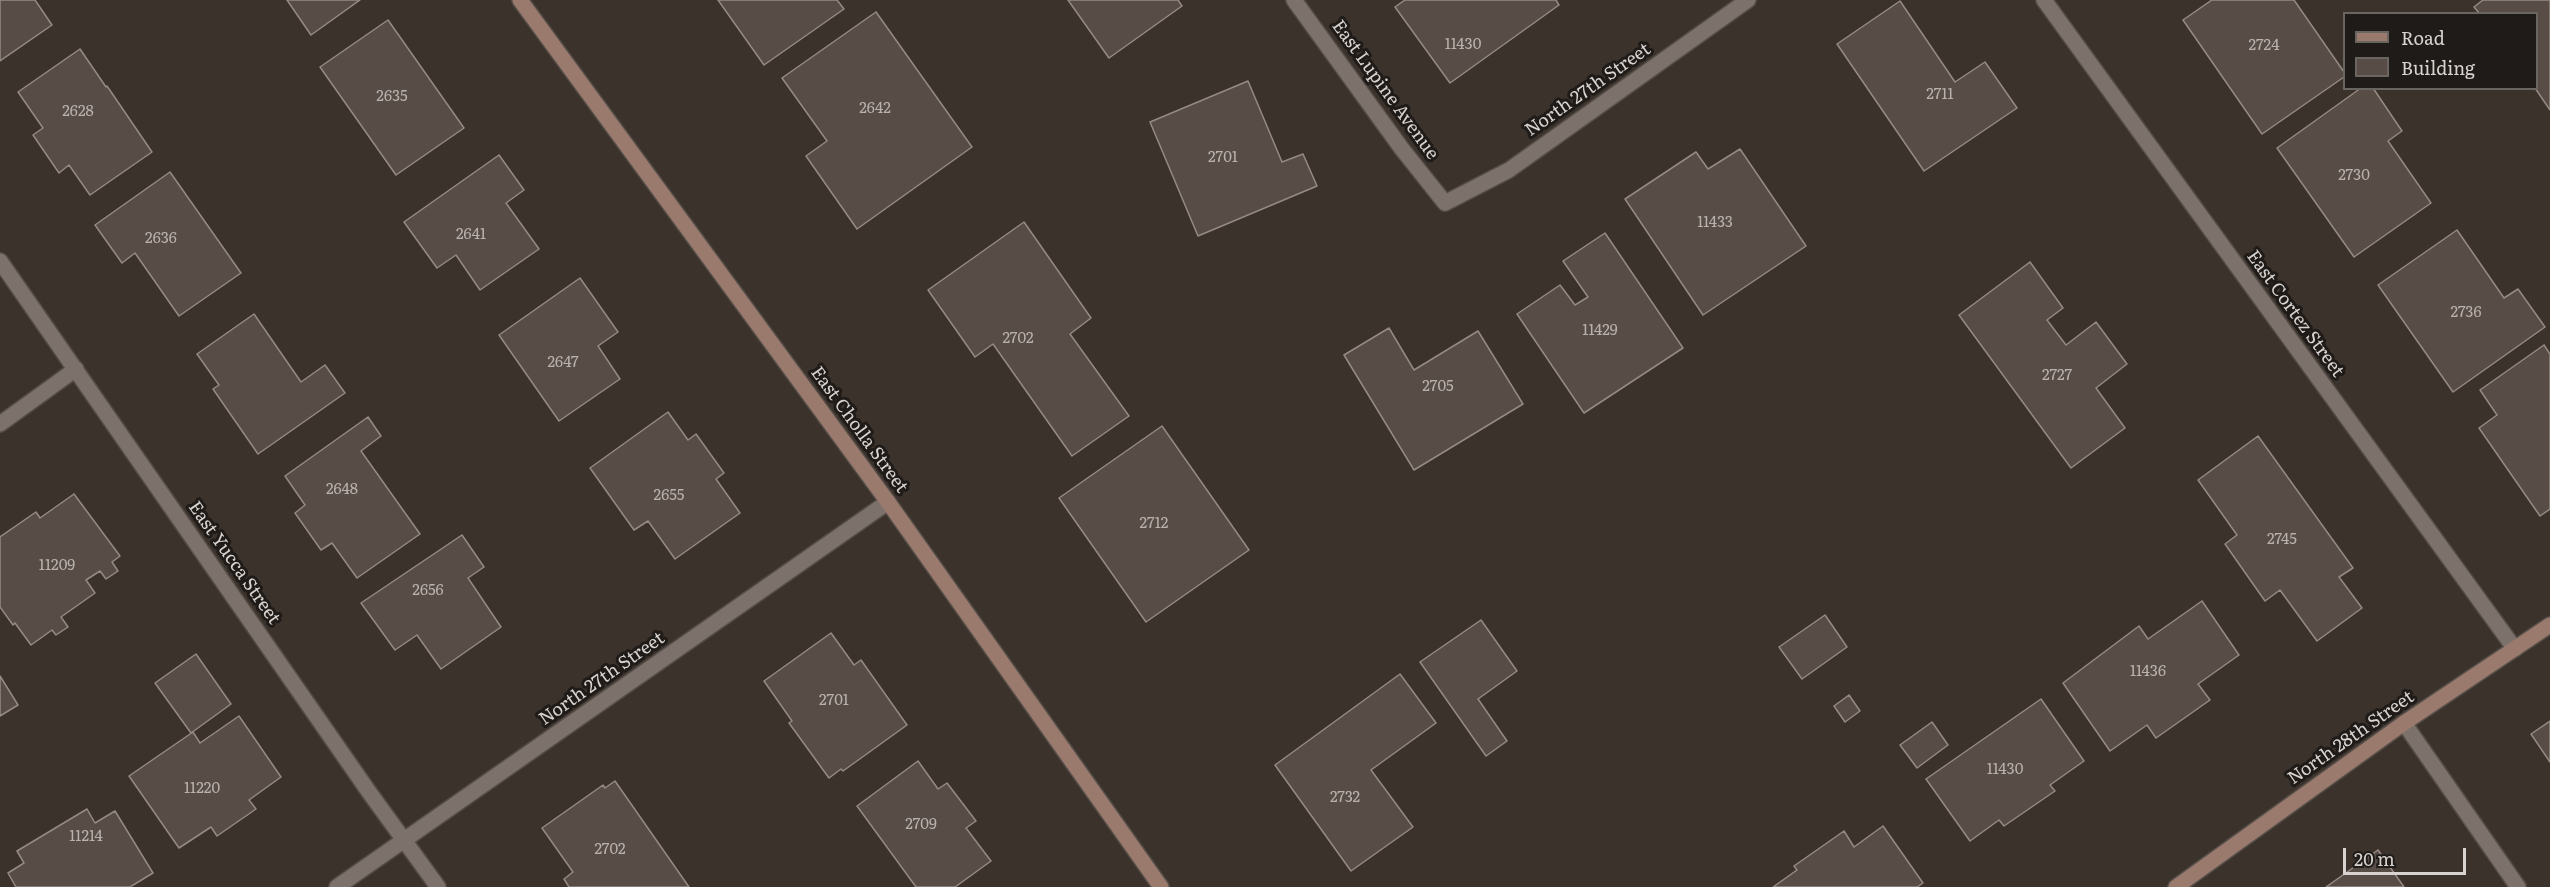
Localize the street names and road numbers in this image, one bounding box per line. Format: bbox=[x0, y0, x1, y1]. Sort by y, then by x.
street label: East Lupine Avenue bbox=[1327, 16, 1443, 164]
street label: North 27th Street bbox=[1521, 39, 1655, 141]
street label: East Cortez Street bbox=[2242, 246, 2348, 382]
street label: East Cholla Street bbox=[806, 363, 912, 497]
street label: East Yucca Street bbox=[183, 497, 285, 629]
street label: North 27th Street bbox=[535, 628, 669, 730]
street label: North 28th Street bbox=[2284, 686, 2418, 790]

